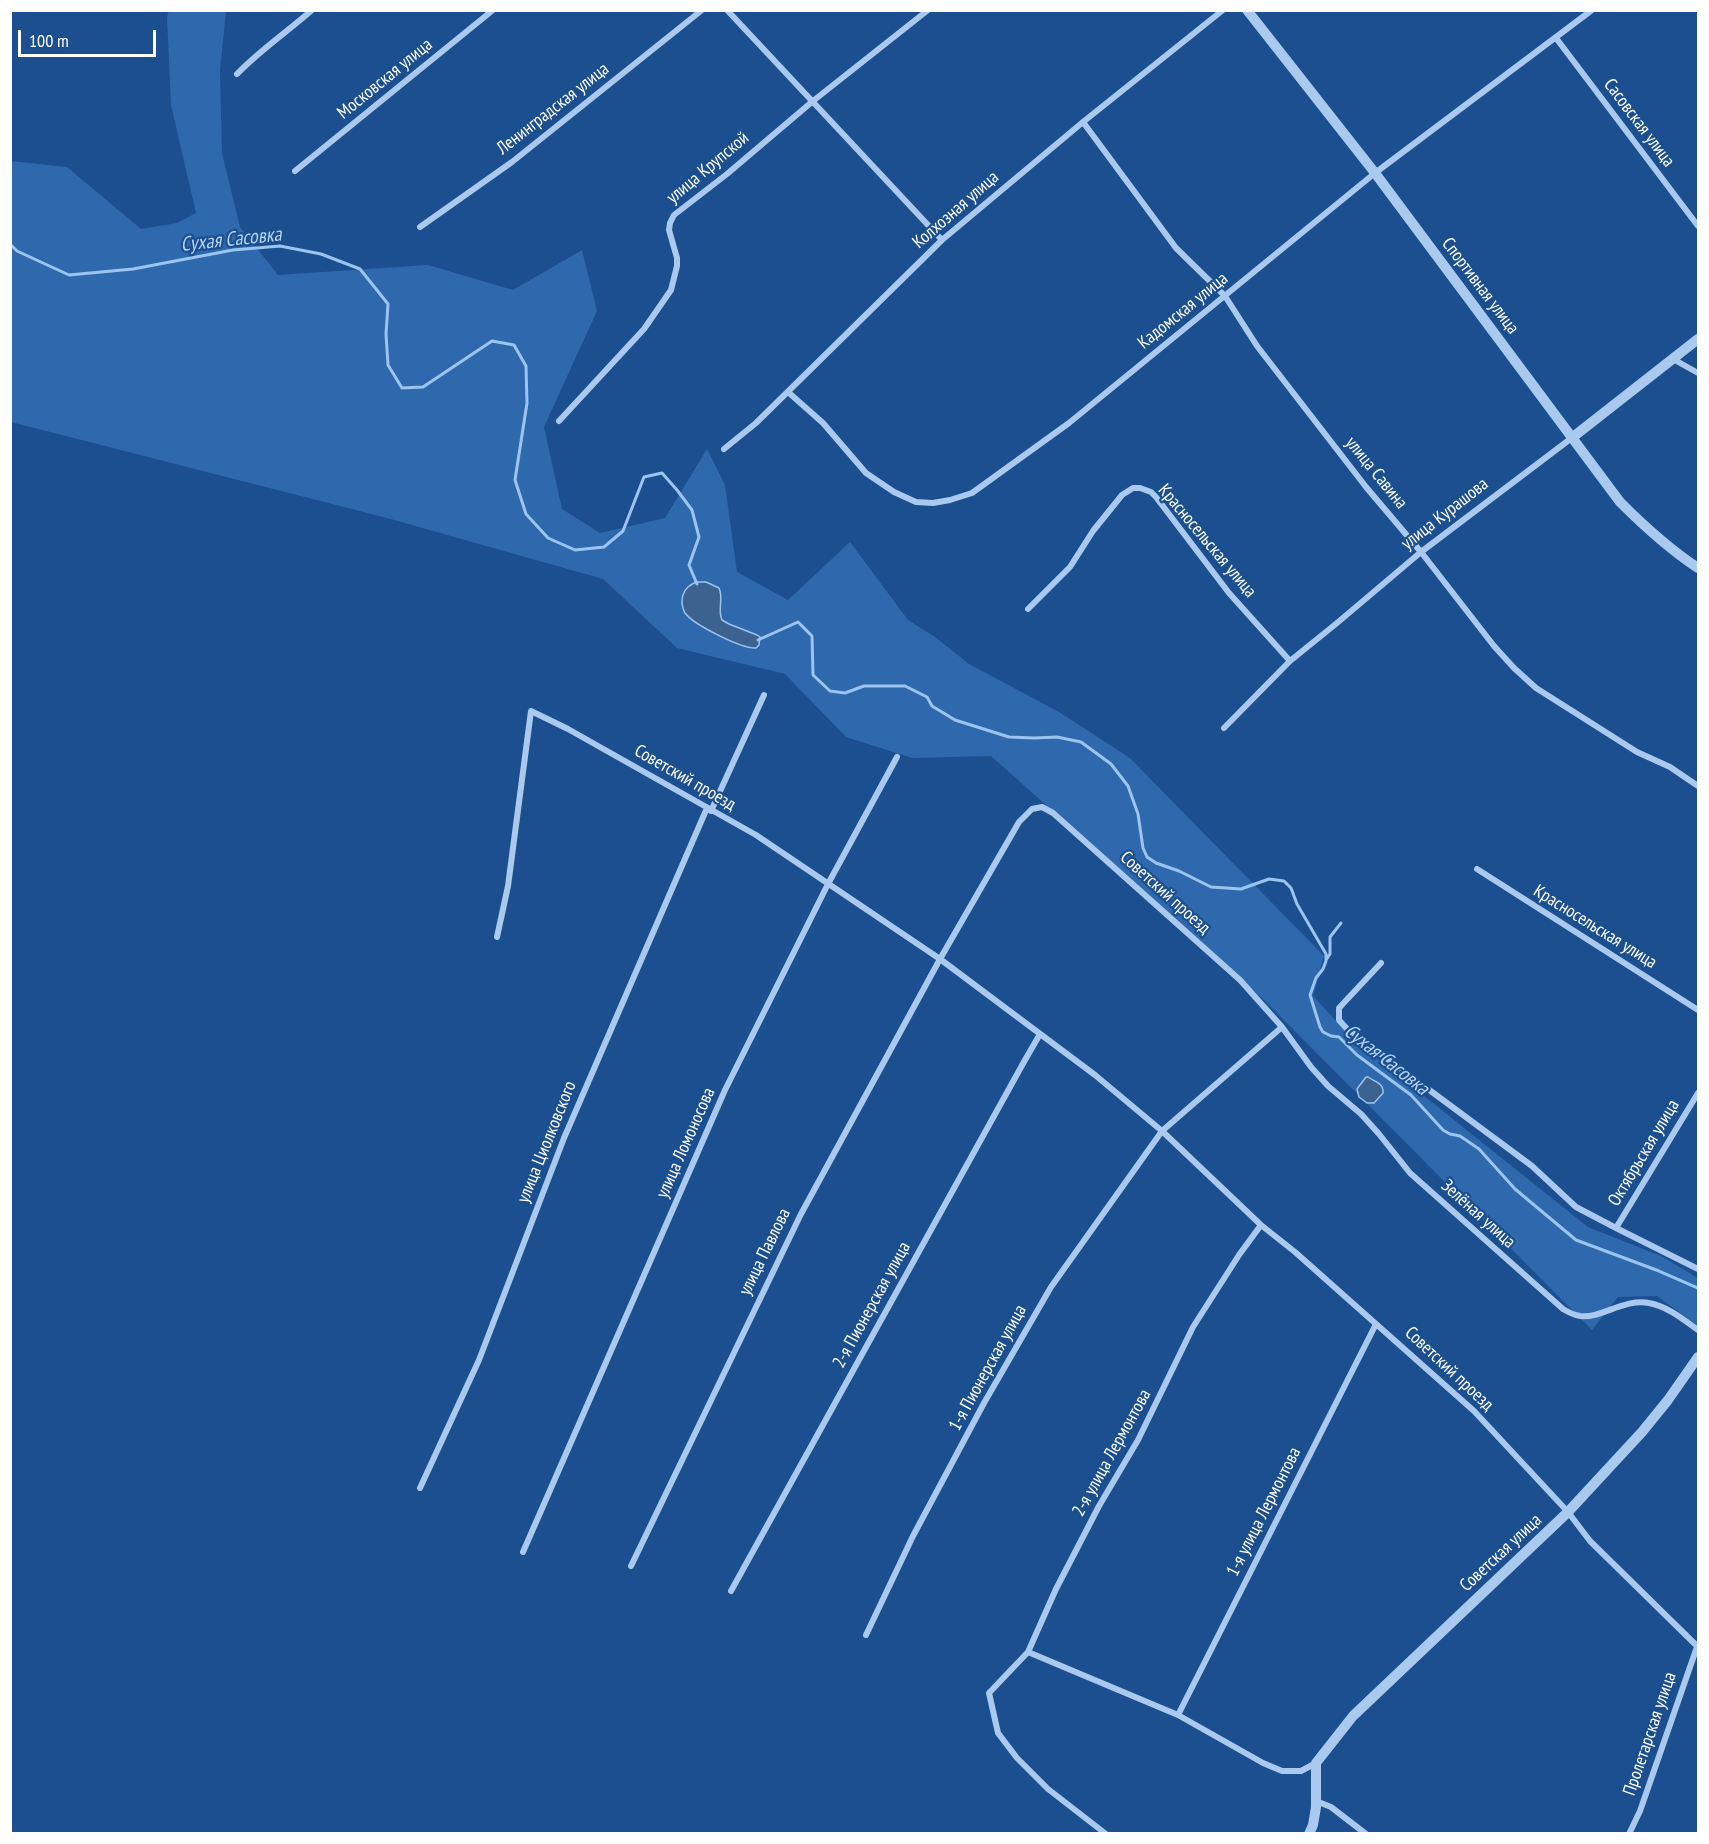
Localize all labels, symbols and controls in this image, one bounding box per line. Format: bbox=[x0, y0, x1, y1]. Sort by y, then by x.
scale bar bbox=[21, 18, 159, 56]
text: 100 m bbox=[29, 29, 69, 52]
street label: Московская улица bbox=[333, 34, 437, 124]
street label: Ленинградская улица bbox=[493, 58, 613, 160]
street label: Сасовская улица bbox=[1599, 75, 1679, 171]
street label: улица Крупской bbox=[662, 127, 754, 209]
street label: Колхозная улица bbox=[909, 167, 1003, 253]
water label: Сухая Сасовка bbox=[179, 223, 283, 257]
street label: Спортивная улица bbox=[1437, 234, 1523, 338]
street label: Кадомская улица bbox=[1134, 268, 1232, 354]
street label: улица Савина bbox=[1340, 433, 1412, 513]
street label: улица Курашова bbox=[1397, 473, 1493, 555]
street label: Красносельская улица bbox=[1153, 480, 1261, 602]
street label: Советский проезд bbox=[630, 740, 740, 816]
street label: Советский проезд bbox=[1116, 847, 1214, 939]
street label: Красносельская улица bbox=[1529, 880, 1661, 974]
water label: Сухая Сасовка bbox=[1339, 1019, 1433, 1101]
street label: улица Циолковского bbox=[513, 1078, 581, 1206]
street label: улица Ломоносова bbox=[652, 1084, 720, 1202]
street label: Октябрьская улица bbox=[1604, 1096, 1684, 1210]
street label: Зелёная улица bbox=[1436, 1175, 1520, 1253]
street label: улица Павлова bbox=[735, 1205, 795, 1299]
street label: 2-я Пионерская улица bbox=[828, 1238, 916, 1372]
street label: 1-я Пионерская улица bbox=[944, 1301, 1032, 1435]
street label: Советский проезд bbox=[1400, 1322, 1498, 1416]
street label: 2-я улица Лермонтова bbox=[1068, 1386, 1156, 1520]
street label: 1-я улица Лермонтова bbox=[1222, 1444, 1306, 1580]
street label: Советская улица bbox=[1456, 1510, 1546, 1596]
street label: Пролетарская улица bbox=[1619, 1670, 1681, 1798]

